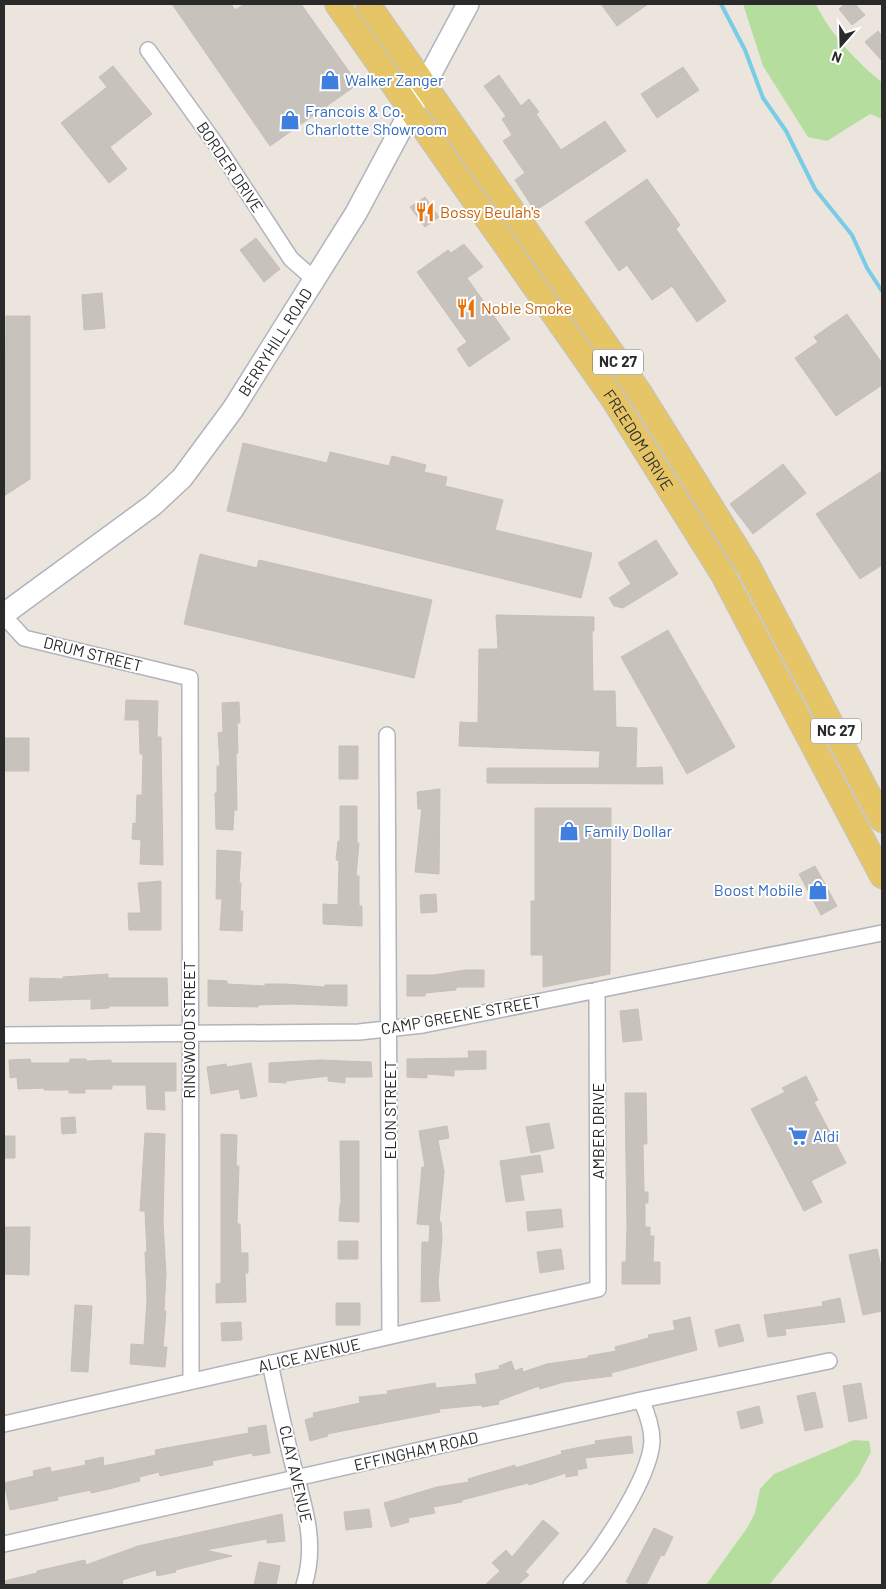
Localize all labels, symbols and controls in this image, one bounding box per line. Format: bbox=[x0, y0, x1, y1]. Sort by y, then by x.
north arrow bbox=[816, 20, 866, 70]
text: N bbox=[829, 48, 844, 67]
shop icon: Walker Zanger bbox=[319, 69, 341, 91]
place label: Walker Zanger bbox=[345, 70, 444, 89]
place label: Francois & Co. Charlotte Showroom bbox=[305, 101, 447, 138]
shop icon: Francois & Co. Charlotte Showroom bbox=[279, 109, 301, 131]
street label: BORDER DRIVE bbox=[193, 118, 268, 216]
restaurant icon: Bossy Beulah's bbox=[414, 201, 436, 223]
place label: Bossy Beulah's bbox=[440, 202, 541, 221]
street label: BERRYHILL ROAD bbox=[234, 284, 315, 399]
restaurant icon: Noble Smoke bbox=[455, 297, 477, 319]
place label: Noble Smoke bbox=[481, 298, 572, 317]
road number: NC 27 bbox=[593, 350, 643, 374]
street label: FREEDOM DRIVE bbox=[600, 385, 678, 493]
street label: DRUM STREET bbox=[42, 632, 144, 675]
road number: NC 27 bbox=[811, 718, 861, 744]
shop icon: Family Dollar bbox=[558, 820, 580, 842]
place label: Family Dollar bbox=[584, 821, 672, 840]
shop icon: Boost Mobile bbox=[807, 879, 829, 901]
place label: Boost Mobile bbox=[714, 880, 803, 899]
street label: RINGWOOD STREET bbox=[179, 961, 198, 1099]
street label: CAMP GREENE STREET bbox=[379, 991, 542, 1038]
street label: ELON STREET bbox=[380, 1060, 399, 1160]
street label: AMBER DRIVE bbox=[588, 1083, 607, 1179]
supermarket icon: Aldi bbox=[787, 1125, 809, 1147]
place label: Aldi bbox=[813, 1126, 839, 1145]
street label: ALICE AVENUE bbox=[256, 1334, 362, 1375]
street label: CLAY AVENUE bbox=[276, 1424, 317, 1524]
street label: EFFINGHAM ROAD bbox=[352, 1427, 480, 1474]

